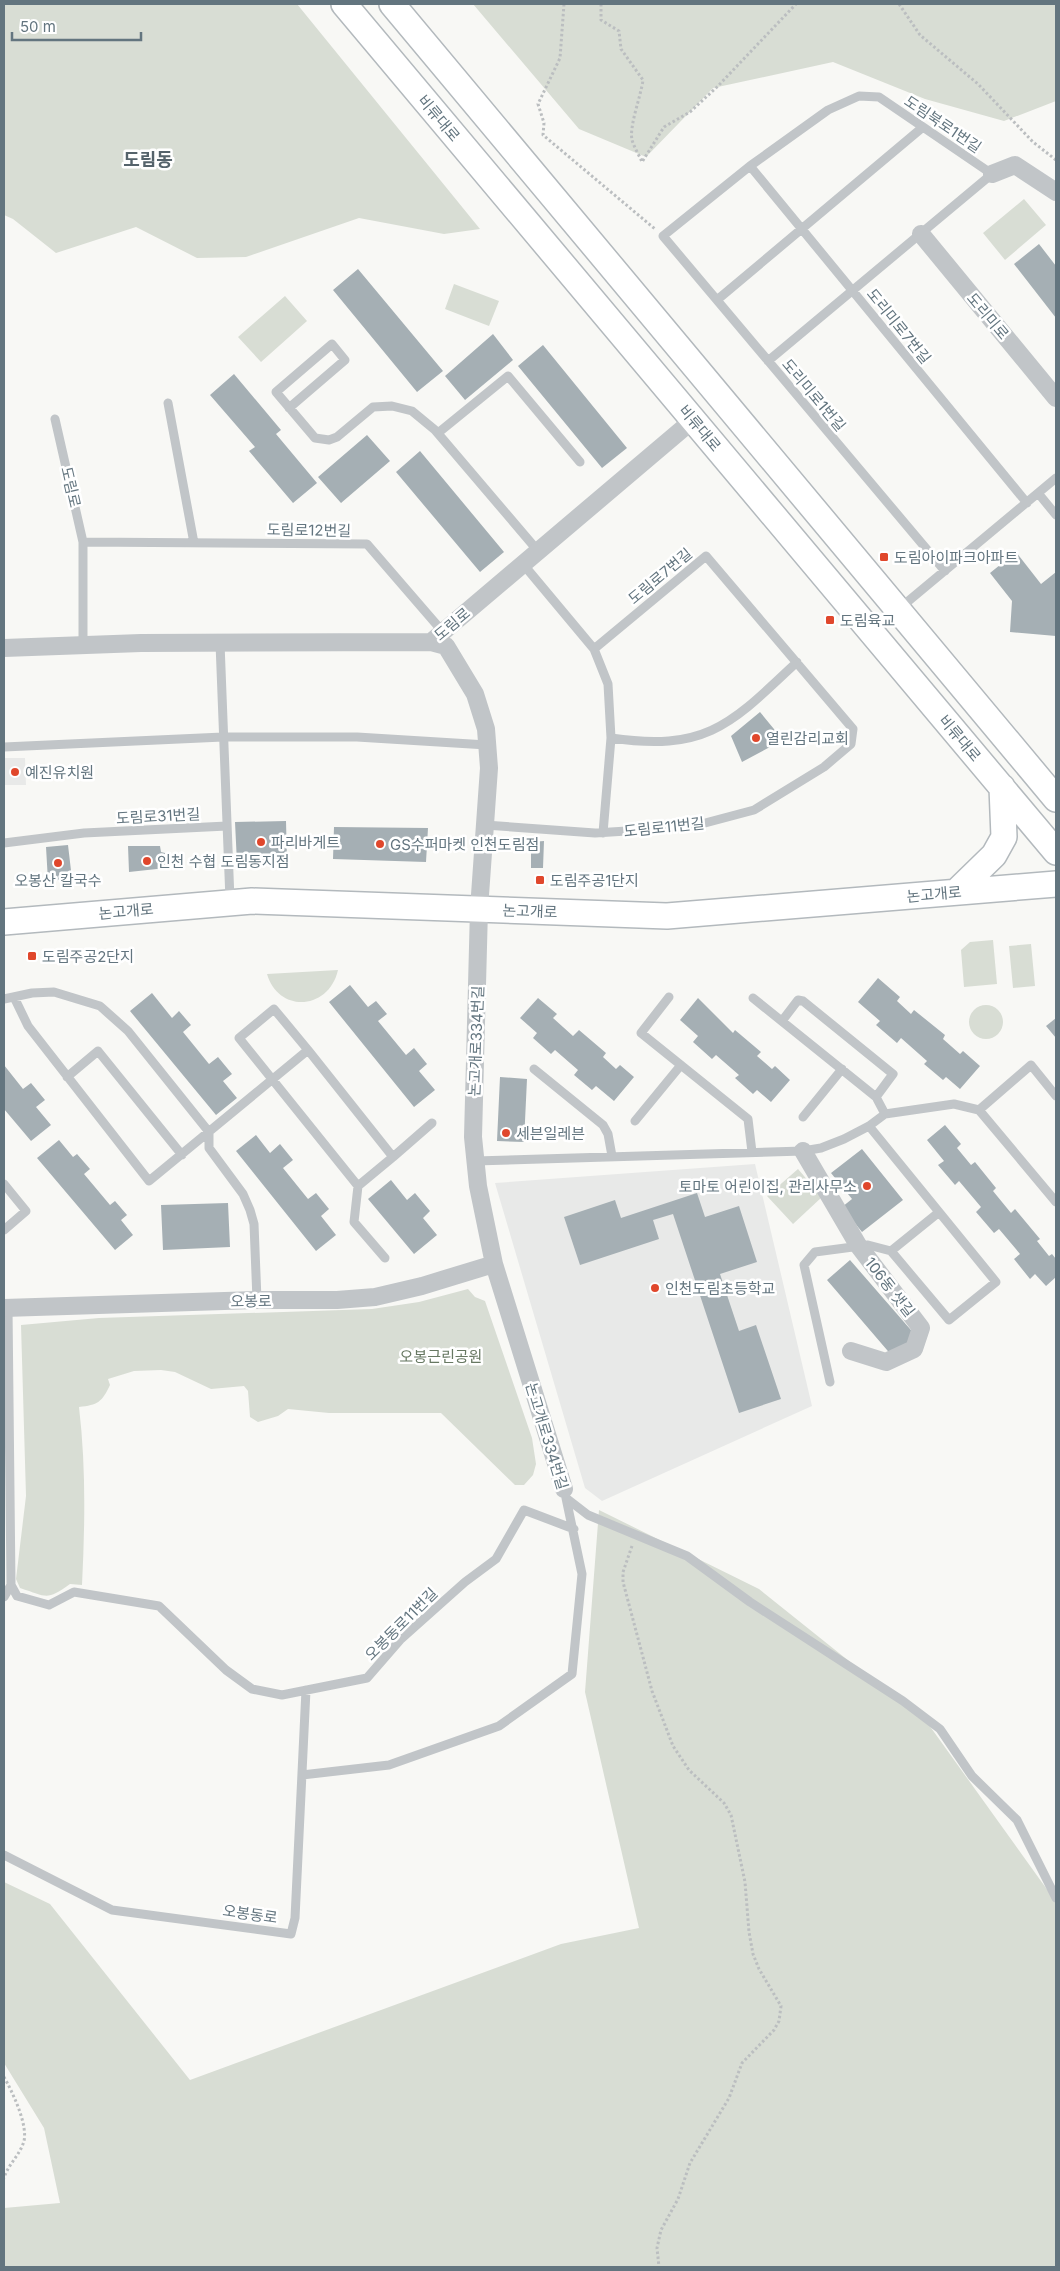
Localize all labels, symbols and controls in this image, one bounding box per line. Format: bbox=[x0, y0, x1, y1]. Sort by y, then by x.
scale bar bbox=[12, 10, 141, 42]
text: 50 m bbox=[20, 17, 56, 36]
street label: 비류대로 bbox=[414, 91, 464, 145]
street label: 도림북로1번길 bbox=[901, 91, 985, 157]
district label: 도림동 bbox=[123, 149, 173, 170]
street label: 도리미로7번길 bbox=[863, 285, 935, 367]
street label: 도리미로 bbox=[963, 289, 1013, 343]
street label: 도리미로1번길 bbox=[778, 355, 850, 435]
street label: 비류대로 bbox=[675, 401, 725, 455]
street label: 도림로 bbox=[57, 465, 85, 509]
street label: 도림로12번길 bbox=[267, 520, 351, 540]
street label: 도림로7번길 bbox=[624, 544, 696, 608]
place label: 도림아이파크아파트 bbox=[894, 548, 1018, 567]
marker: 도림아이파크아파트 bbox=[878, 551, 890, 563]
street label: 도림로 bbox=[430, 603, 474, 645]
place label: 도림육교 bbox=[840, 611, 895, 630]
marker: 도림육교 bbox=[824, 614, 836, 626]
street label: 비류대로 bbox=[935, 711, 985, 765]
place label: 열린감리교회 bbox=[766, 729, 849, 748]
marker: 열린감리교회 bbox=[750, 732, 762, 744]
place label: 예진유치원 bbox=[25, 763, 94, 782]
marker: 예진유치원 bbox=[9, 766, 21, 778]
street label: 도림로31번길 bbox=[115, 804, 201, 828]
street label: 도림로11번길 bbox=[623, 813, 705, 841]
place label: 파리바게트 bbox=[271, 833, 340, 852]
place label: GS수퍼마켓 인천도림점 bbox=[390, 835, 539, 854]
marker: 파리바게트 bbox=[255, 836, 267, 848]
marker: GS수퍼마켓 인천도림점 bbox=[374, 838, 386, 850]
place label: 인천 수협 도림동지점 bbox=[157, 852, 290, 871]
marker: 인천 수협 도림동지점 bbox=[141, 855, 153, 867]
marker: 오봉산 칼국수 bbox=[52, 857, 64, 869]
place label: 오봉산 칼국수 bbox=[14, 871, 102, 890]
place label: 도림주공1단지 bbox=[550, 871, 639, 890]
marker: 도림주공1단지 bbox=[534, 874, 546, 886]
street label: 논고개로 bbox=[906, 882, 962, 906]
street label: 논고개로 bbox=[98, 899, 154, 923]
street label: 논고개로 bbox=[502, 901, 558, 921]
place label: 도림주공2단지 bbox=[42, 947, 134, 966]
marker: 도림주공2단지 bbox=[26, 950, 38, 962]
street label: 논고개로334번길 bbox=[465, 985, 487, 1097]
place label: 세븐일레븐 bbox=[516, 1124, 585, 1143]
marker: 세븐일레븐 bbox=[500, 1127, 512, 1139]
place label: 토마토 어린이집, 관리사무소 bbox=[679, 1177, 857, 1196]
marker: 토마토 어린이집, 관리사무소 bbox=[861, 1180, 873, 1192]
street label: 106동 샛길 bbox=[861, 1253, 919, 1321]
place label: 인천도림초등학교 bbox=[665, 1279, 775, 1298]
marker: 인천도림초등학교 bbox=[649, 1282, 661, 1294]
street label: 오봉로 bbox=[230, 1291, 272, 1311]
park label: 오봉근린공원 bbox=[400, 1347, 482, 1366]
street label: 논고개로334번길 bbox=[522, 1380, 572, 1492]
street label: 오봉동로11번길 bbox=[361, 1584, 441, 1664]
street label: 오봉동로 bbox=[221, 1901, 279, 1927]

